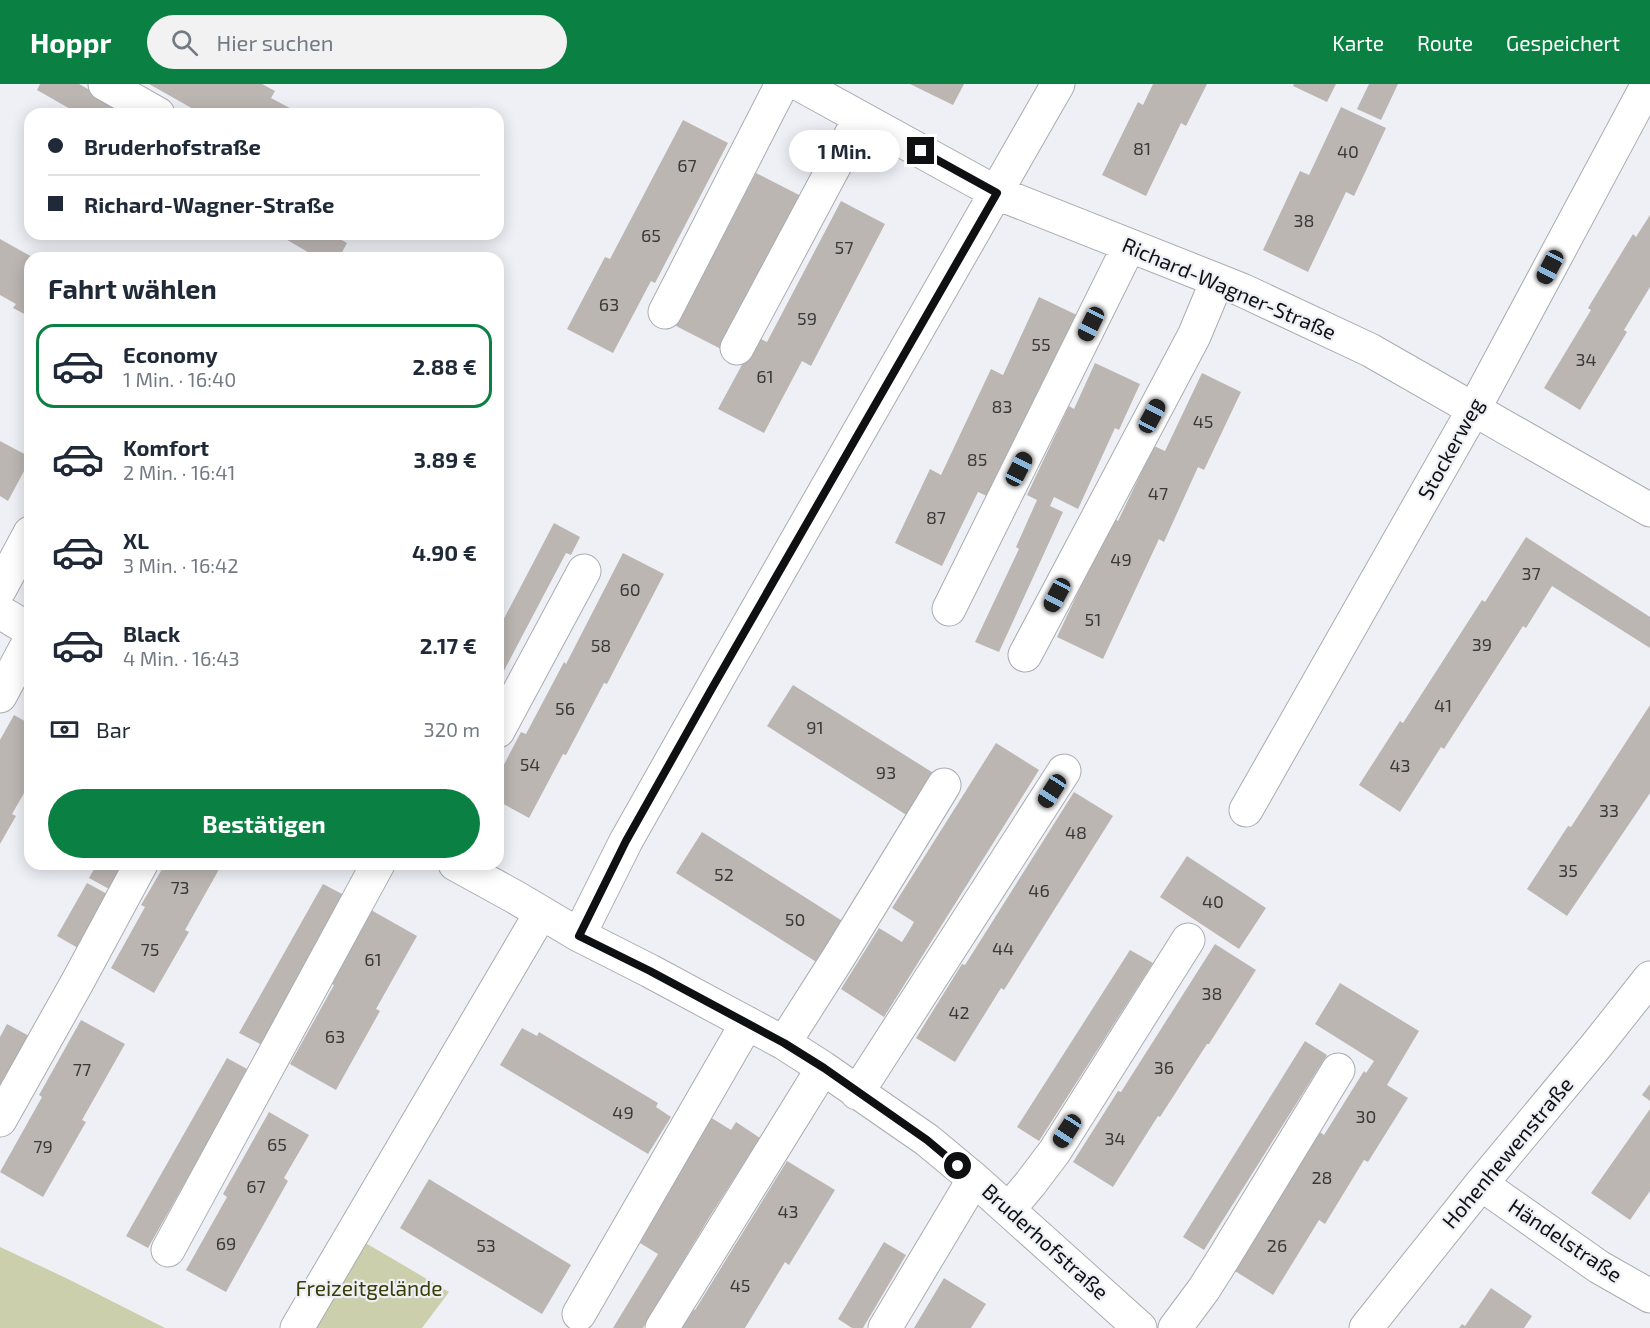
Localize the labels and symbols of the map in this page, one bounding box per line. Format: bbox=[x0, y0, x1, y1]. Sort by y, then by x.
callout: 1 Min. bbox=[789, 130, 900, 172]
route end bbox=[907, 137, 934, 164]
house number: 81 bbox=[1133, 137, 1151, 159]
house number: 40 bbox=[1337, 140, 1359, 162]
house number: 67 bbox=[677, 154, 697, 176]
house number: 38 bbox=[1294, 209, 1314, 231]
house number: 65 bbox=[641, 224, 661, 246]
street label: Richard-Wagner-Straße bbox=[1119, 231, 1340, 344]
house number: 57 bbox=[835, 236, 853, 258]
car bbox=[1534, 247, 1566, 287]
house number: 63 bbox=[599, 293, 619, 315]
car bbox=[1075, 304, 1107, 344]
house number: 59 bbox=[797, 307, 817, 329]
house number: 55 bbox=[1031, 333, 1051, 355]
house number: 34 bbox=[1575, 348, 1597, 370]
house number: 61 bbox=[756, 365, 774, 387]
street label: Stockerweg bbox=[1412, 393, 1488, 503]
house number: 83 bbox=[992, 395, 1012, 417]
car bbox=[1136, 396, 1168, 436]
house number: 45 bbox=[1193, 410, 1213, 432]
house number: 85 bbox=[967, 448, 987, 470]
car bbox=[1003, 449, 1035, 489]
house number: 47 bbox=[1148, 482, 1168, 504]
house number: 87 bbox=[926, 506, 946, 528]
house number: 49 bbox=[1110, 548, 1132, 570]
house number: 37 bbox=[1521, 562, 1541, 584]
car bbox=[1041, 575, 1073, 615]
house number: 60 bbox=[619, 578, 641, 600]
house number: 51 bbox=[1085, 608, 1101, 630]
house number: 39 bbox=[1472, 633, 1492, 655]
house number: 58 bbox=[591, 634, 611, 656]
house number: 41 bbox=[1434, 694, 1452, 716]
house number: 56 bbox=[555, 697, 575, 719]
house number: 91 bbox=[806, 716, 824, 738]
house number: 54 bbox=[520, 753, 540, 775]
house number: 43 bbox=[1389, 754, 1411, 776]
house number: 93 bbox=[876, 761, 896, 783]
car bbox=[1035, 771, 1069, 811]
house number: 33 bbox=[1599, 799, 1619, 821]
house number: 48 bbox=[1065, 821, 1087, 843]
house number: 35 bbox=[1558, 859, 1578, 881]
house number: 52 bbox=[714, 863, 734, 885]
house number: 73 bbox=[170, 876, 190, 898]
house number: 46 bbox=[1028, 879, 1050, 901]
house number: 40 bbox=[1202, 890, 1224, 912]
house number: 50 bbox=[785, 908, 805, 930]
house number: 44 bbox=[992, 937, 1014, 959]
house number: 75 bbox=[141, 938, 159, 960]
house number: 61 bbox=[364, 948, 382, 970]
house number: 38 bbox=[1202, 982, 1222, 1004]
house number: 42 bbox=[948, 1001, 970, 1023]
house number: 63 bbox=[325, 1025, 345, 1047]
house number: 36 bbox=[1154, 1056, 1174, 1078]
house number: 77 bbox=[73, 1058, 91, 1080]
street label: Hohenhewenstraße bbox=[1436, 1071, 1577, 1233]
house number: 49 bbox=[612, 1101, 634, 1123]
house number: 30 bbox=[1356, 1105, 1376, 1127]
car bbox=[1050, 1111, 1084, 1151]
house number: 34 bbox=[1104, 1127, 1126, 1149]
house number: 65 bbox=[267, 1133, 287, 1155]
house number: 79 bbox=[33, 1135, 53, 1157]
route start bbox=[944, 1152, 971, 1179]
house number: 28 bbox=[1311, 1166, 1333, 1188]
house number: 67 bbox=[246, 1175, 266, 1197]
street label: Bruderhofstraße bbox=[978, 1178, 1114, 1304]
street label: Händelstraße bbox=[1504, 1193, 1627, 1287]
house number: 43 bbox=[777, 1200, 799, 1222]
house number: 69 bbox=[216, 1232, 236, 1254]
house number: 53 bbox=[476, 1234, 496, 1256]
house number: 26 bbox=[1267, 1234, 1287, 1256]
house number: 45 bbox=[730, 1274, 750, 1296]
park label: Freizeitgelände bbox=[296, 1275, 442, 1300]

